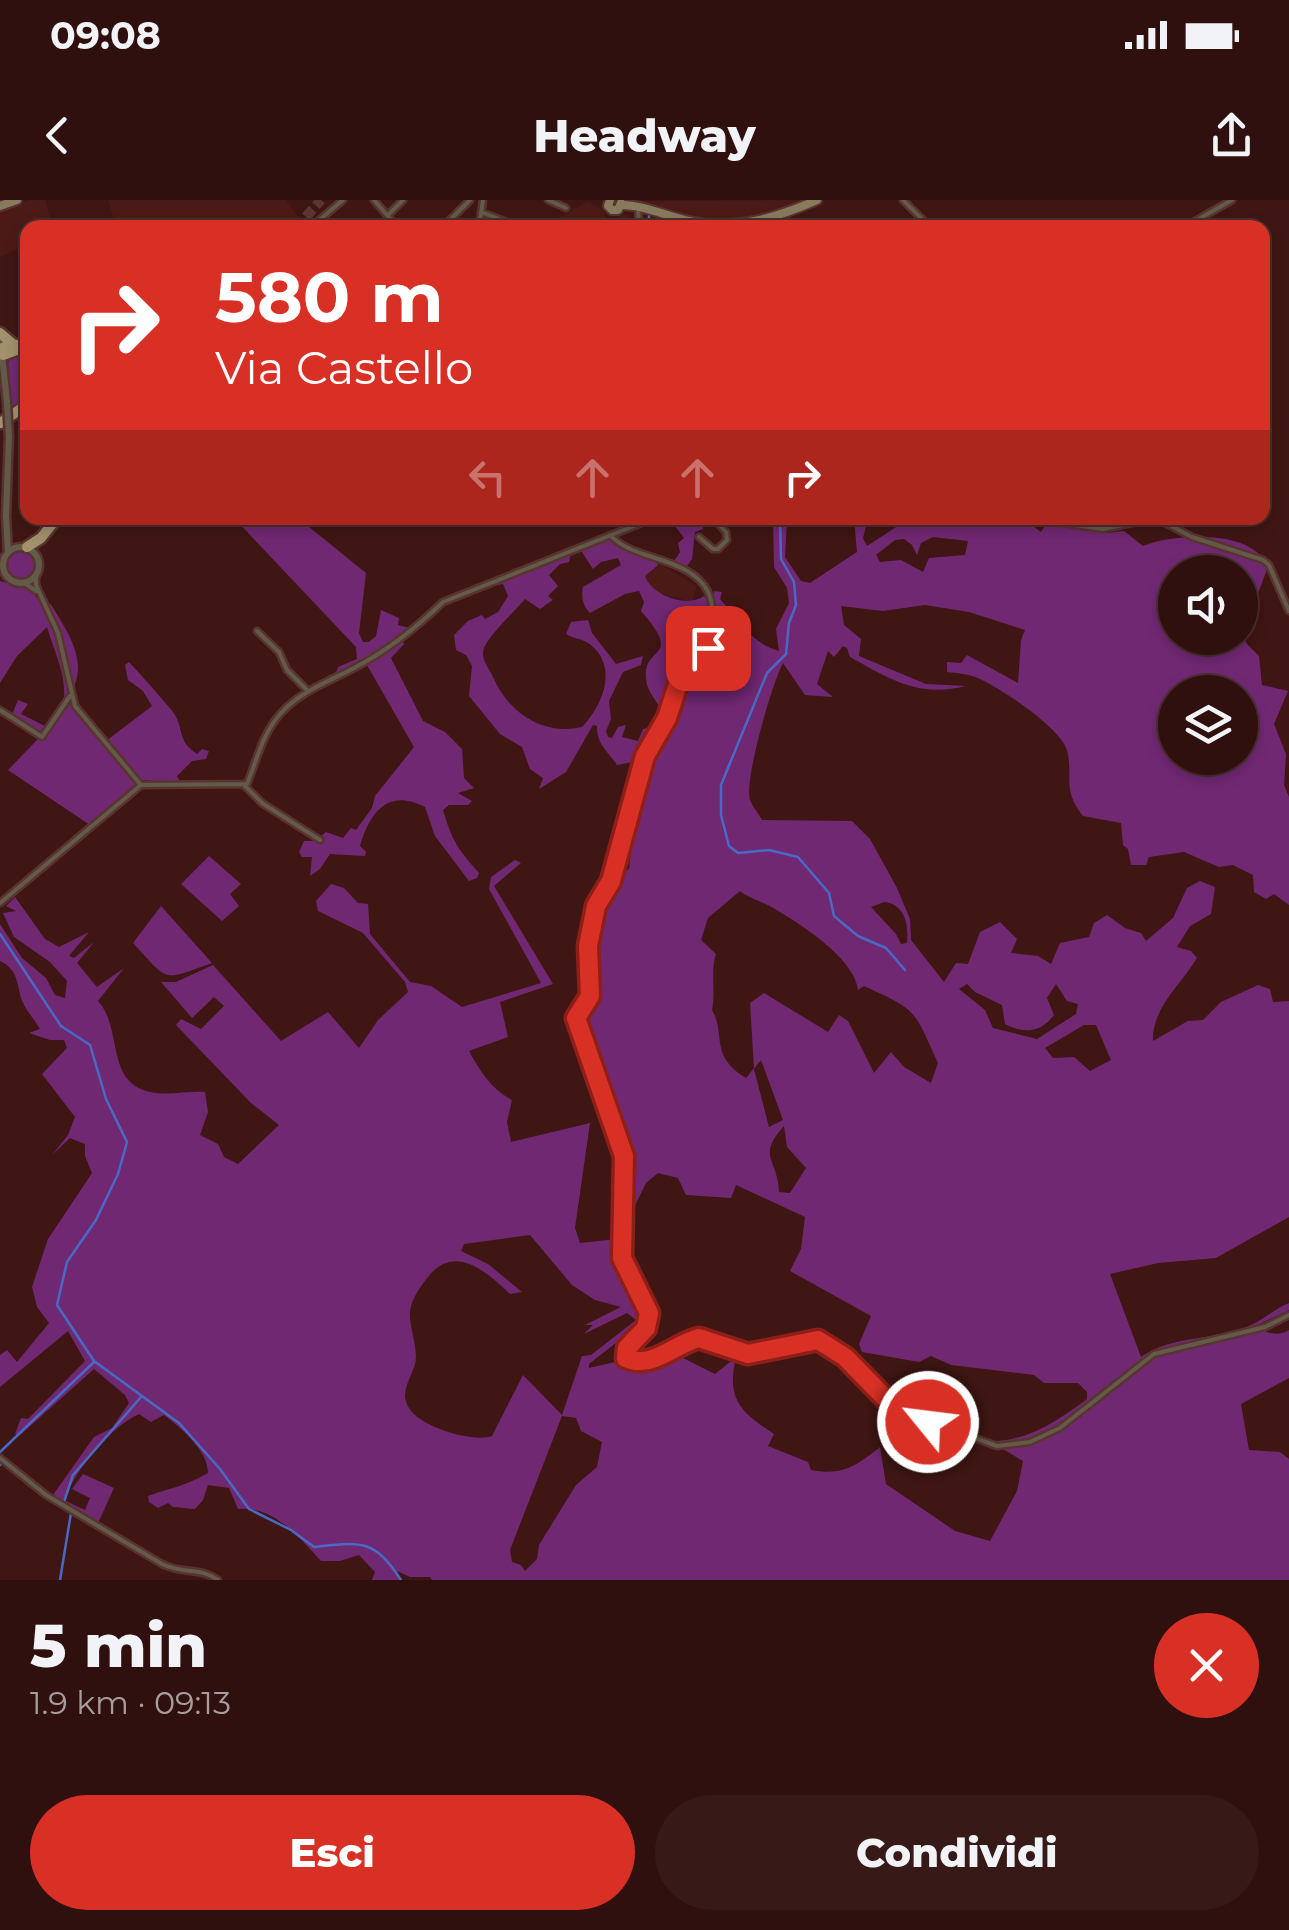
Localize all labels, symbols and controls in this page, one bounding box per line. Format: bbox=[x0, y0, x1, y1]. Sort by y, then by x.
text: 09:08 bbox=[50, 12, 161, 59]
icon: back bbox=[30, 108, 85, 163]
text: Headway bbox=[533, 108, 756, 163]
icon: share bbox=[1204, 108, 1259, 163]
text: 580 m bbox=[215, 254, 444, 340]
icon: right bbox=[50, 260, 180, 390]
text: Via Castello bbox=[215, 340, 473, 395]
icon: left bbox=[460, 450, 515, 505]
icon: ahead bbox=[565, 450, 620, 505]
icon: ahead bbox=[670, 450, 725, 505]
icon: right bbox=[775, 450, 830, 505]
map controls bbox=[1158, 555, 1258, 775]
button: sound bbox=[1158, 555, 1258, 655]
pin bbox=[666, 606, 751, 691]
icon: arrive bbox=[681, 621, 736, 676]
button: layers bbox=[1158, 675, 1258, 775]
position arrow bbox=[876, 1370, 980, 1474]
text: 5 min bbox=[30, 1609, 207, 1682]
button: close bbox=[1154, 1613, 1259, 1718]
text: 1.9 km · 09:13 bbox=[30, 1683, 231, 1722]
button: Esci bbox=[30, 1795, 635, 1910]
button: Condividi bbox=[655, 1795, 1259, 1910]

